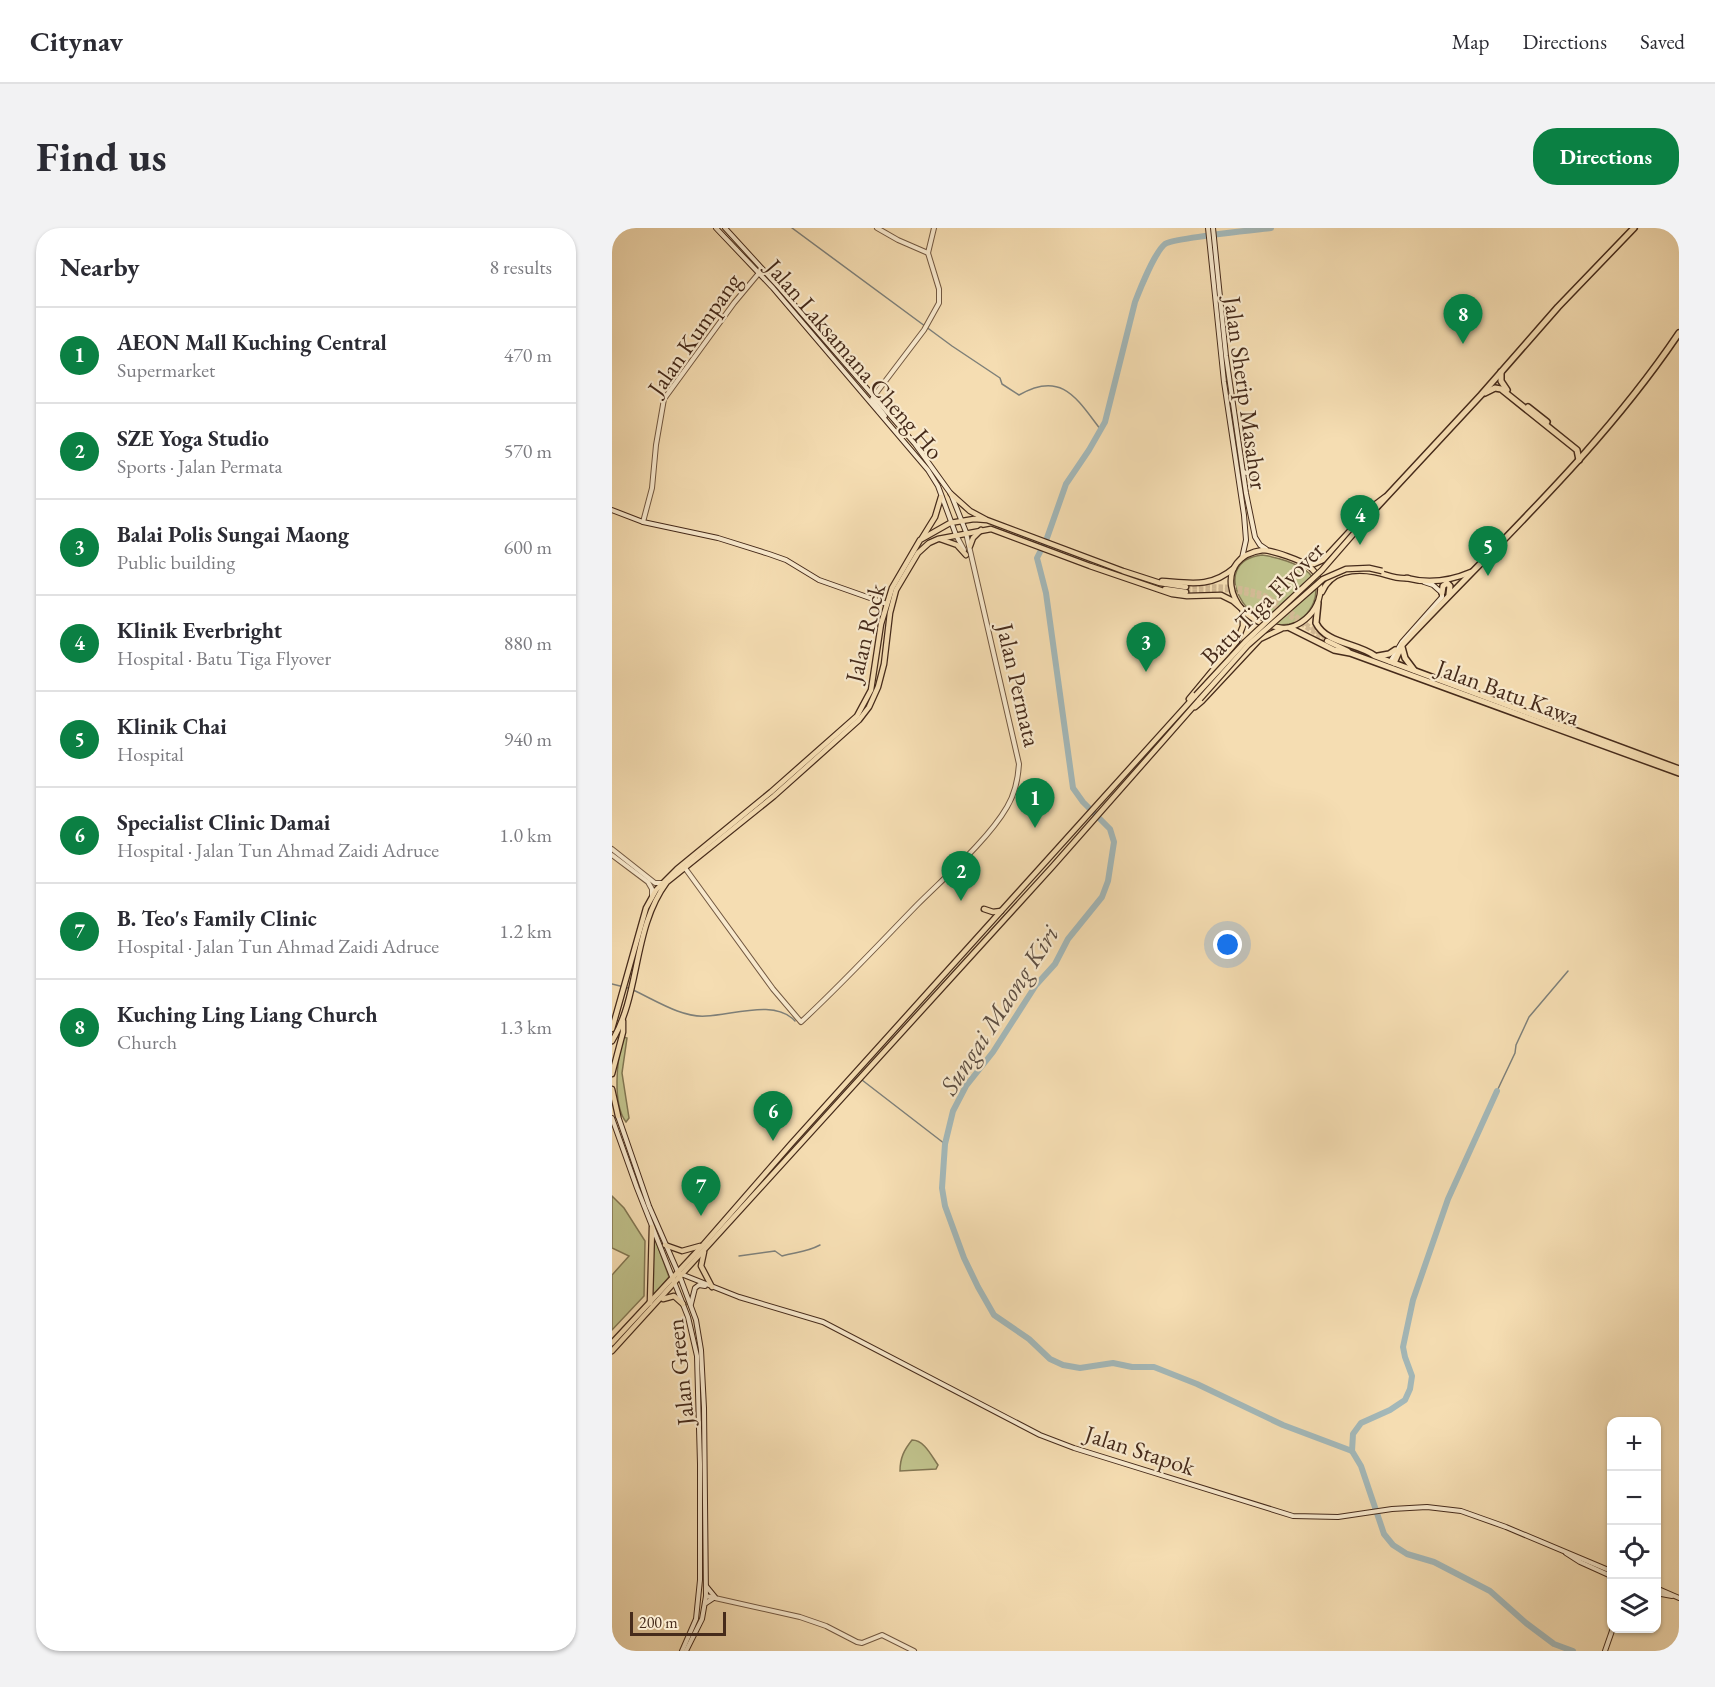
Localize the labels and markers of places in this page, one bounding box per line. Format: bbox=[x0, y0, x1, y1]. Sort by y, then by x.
pin: 8 bbox=[1444, 294, 1482, 344]
pin: 4 bbox=[1340, 496, 1380, 545]
pin: 5 bbox=[1468, 526, 1508, 576]
pin: 3 bbox=[1126, 622, 1166, 672]
pin: 1 bbox=[1016, 778, 1054, 828]
pin: 2 bbox=[942, 852, 980, 901]
pin: 6 bbox=[754, 1092, 792, 1141]
pin: 7 bbox=[682, 1166, 721, 1216]

